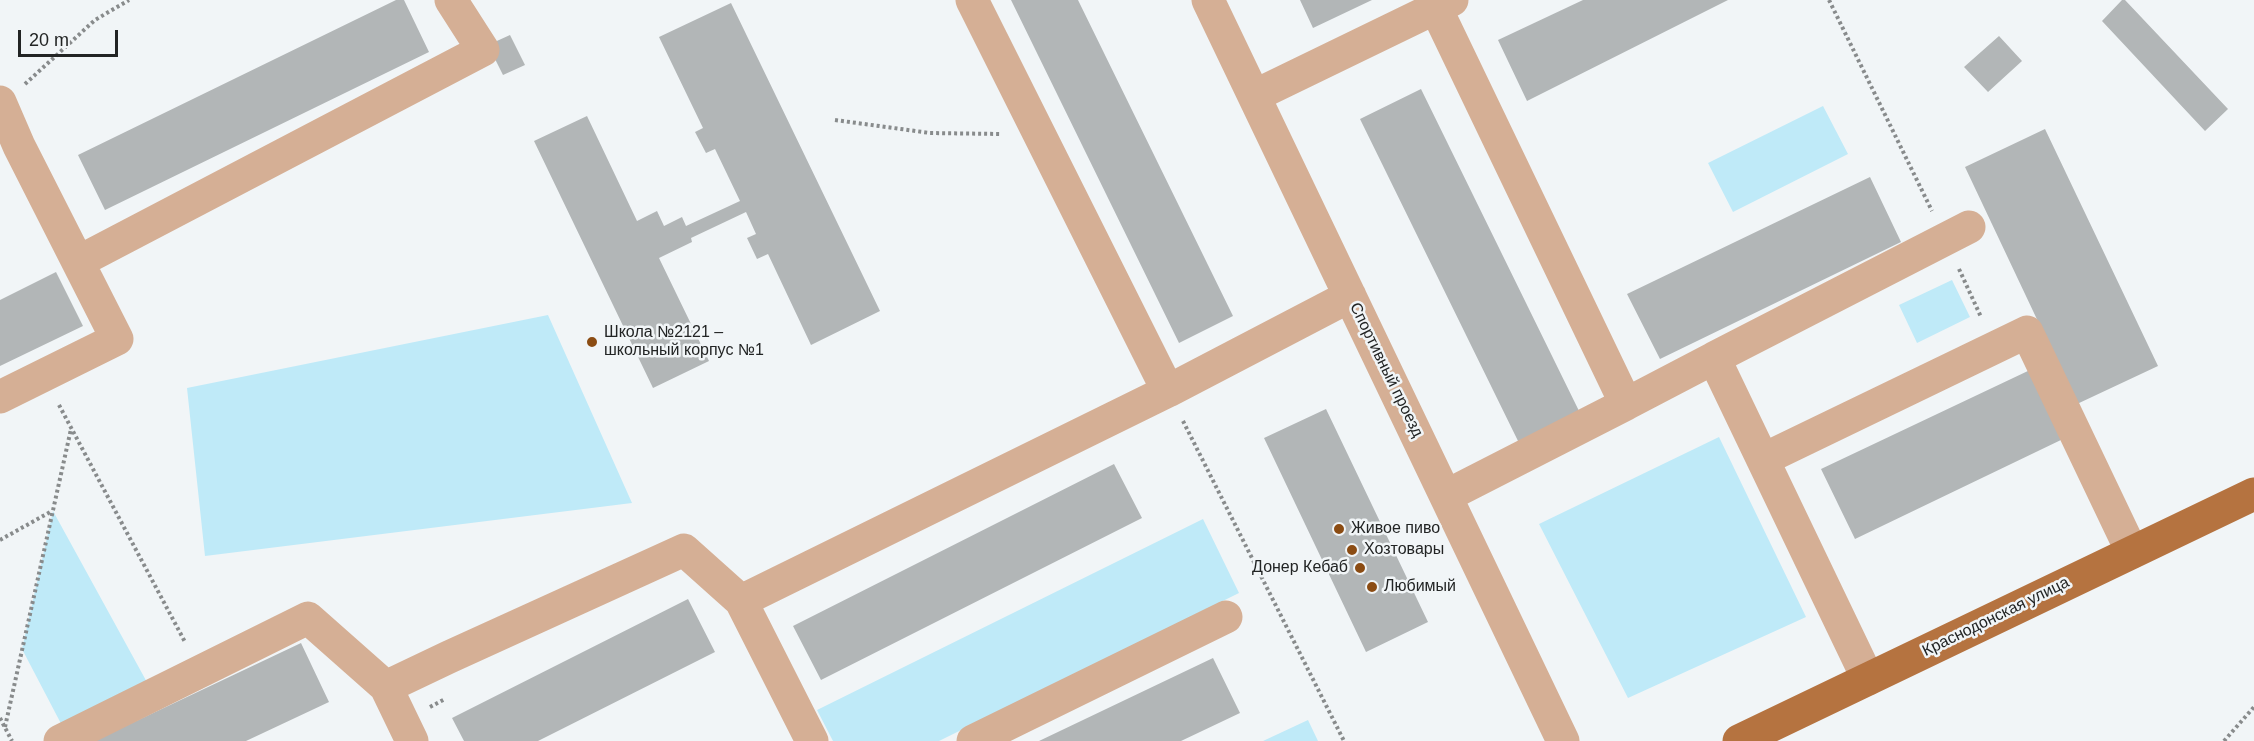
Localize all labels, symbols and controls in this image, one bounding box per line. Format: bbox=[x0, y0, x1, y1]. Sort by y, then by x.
scale bar bbox=[21, 18, 122, 56]
text: 20 m bbox=[29, 30, 69, 50]
street label: Спортивный проезд bbox=[1345, 300, 1427, 440]
place label: Школа №2121 – школьный корпус №1 bbox=[604, 323, 764, 361]
marker: Школа №2121 – школьный корпус №1 bbox=[585, 335, 599, 349]
place label: Живое пиво bbox=[1351, 519, 1440, 539]
marker: Живое пиво bbox=[1332, 522, 1346, 536]
place label: Хозтовары bbox=[1364, 540, 1444, 560]
marker: Хозтовары bbox=[1345, 543, 1359, 557]
place label: Донер Кебаб bbox=[1252, 558, 1348, 578]
marker: Донер Кебаб bbox=[1353, 561, 1367, 575]
street label: Краснодонская улица bbox=[1919, 573, 2073, 661]
place label: Любимый bbox=[1384, 577, 1456, 597]
marker: Любимый bbox=[1365, 580, 1379, 594]

